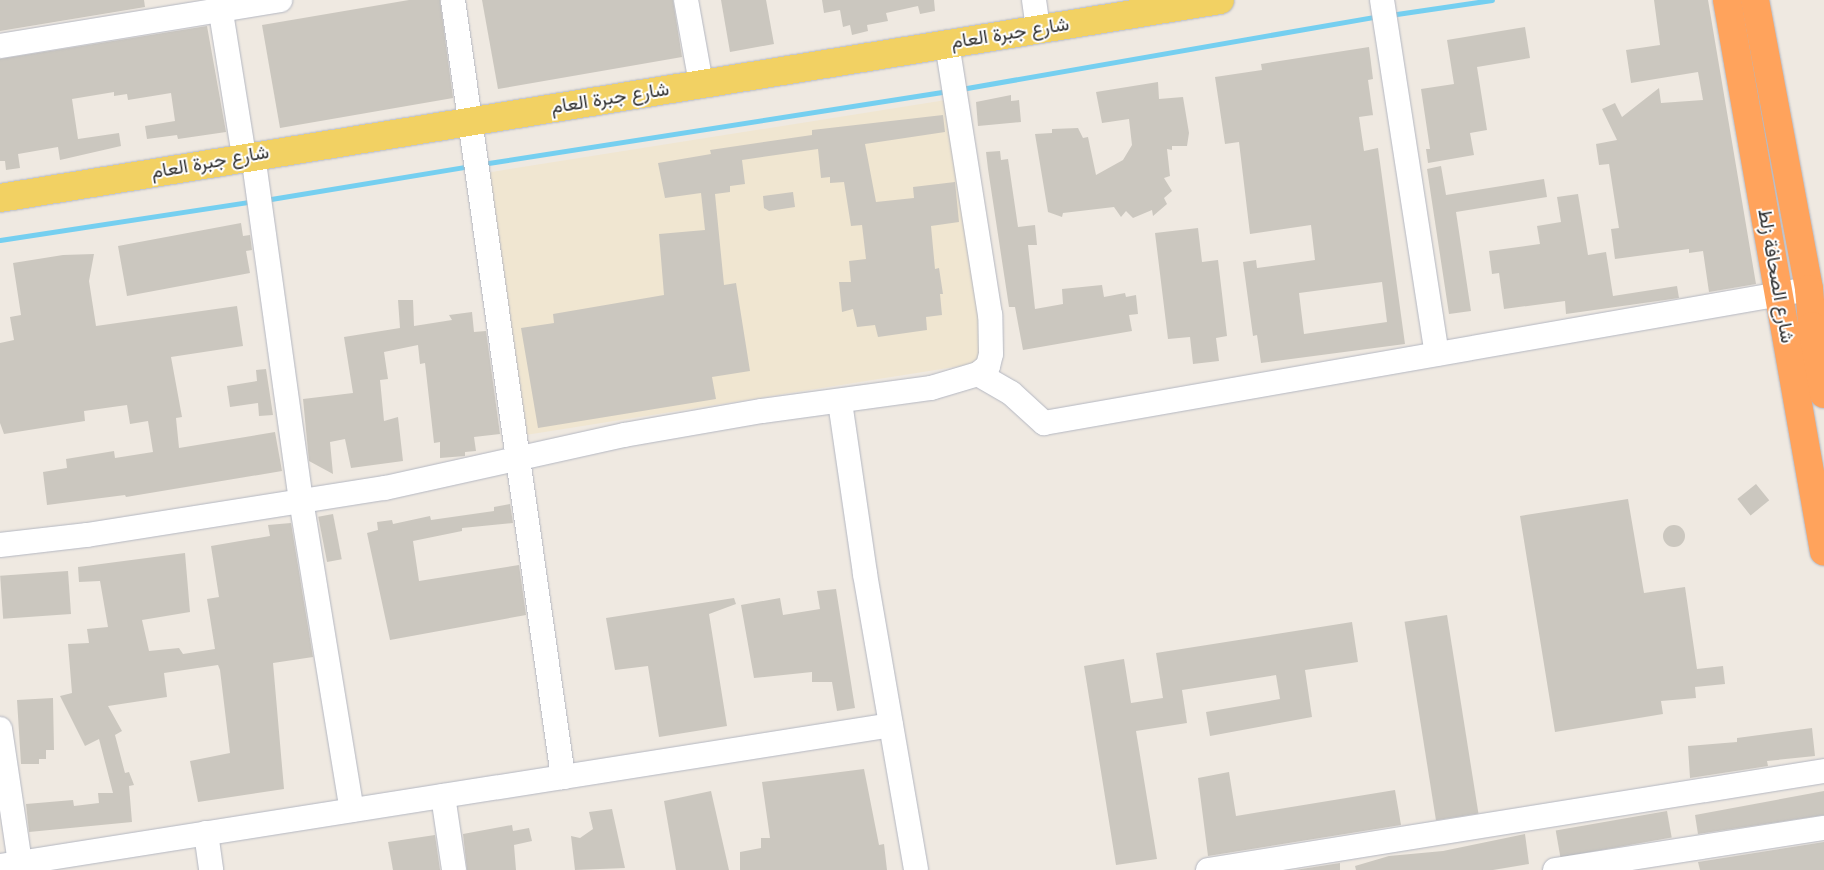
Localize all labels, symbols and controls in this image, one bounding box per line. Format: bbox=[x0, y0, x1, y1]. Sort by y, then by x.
street label: شارع جبرة العام bbox=[949, 12, 1071, 54]
street label: شارع جبرة العام bbox=[549, 77, 671, 119]
street label: شارع جبرة العام bbox=[149, 140, 271, 184]
street label: شارع الصحافة زلط bbox=[1753, 207, 1799, 345]

